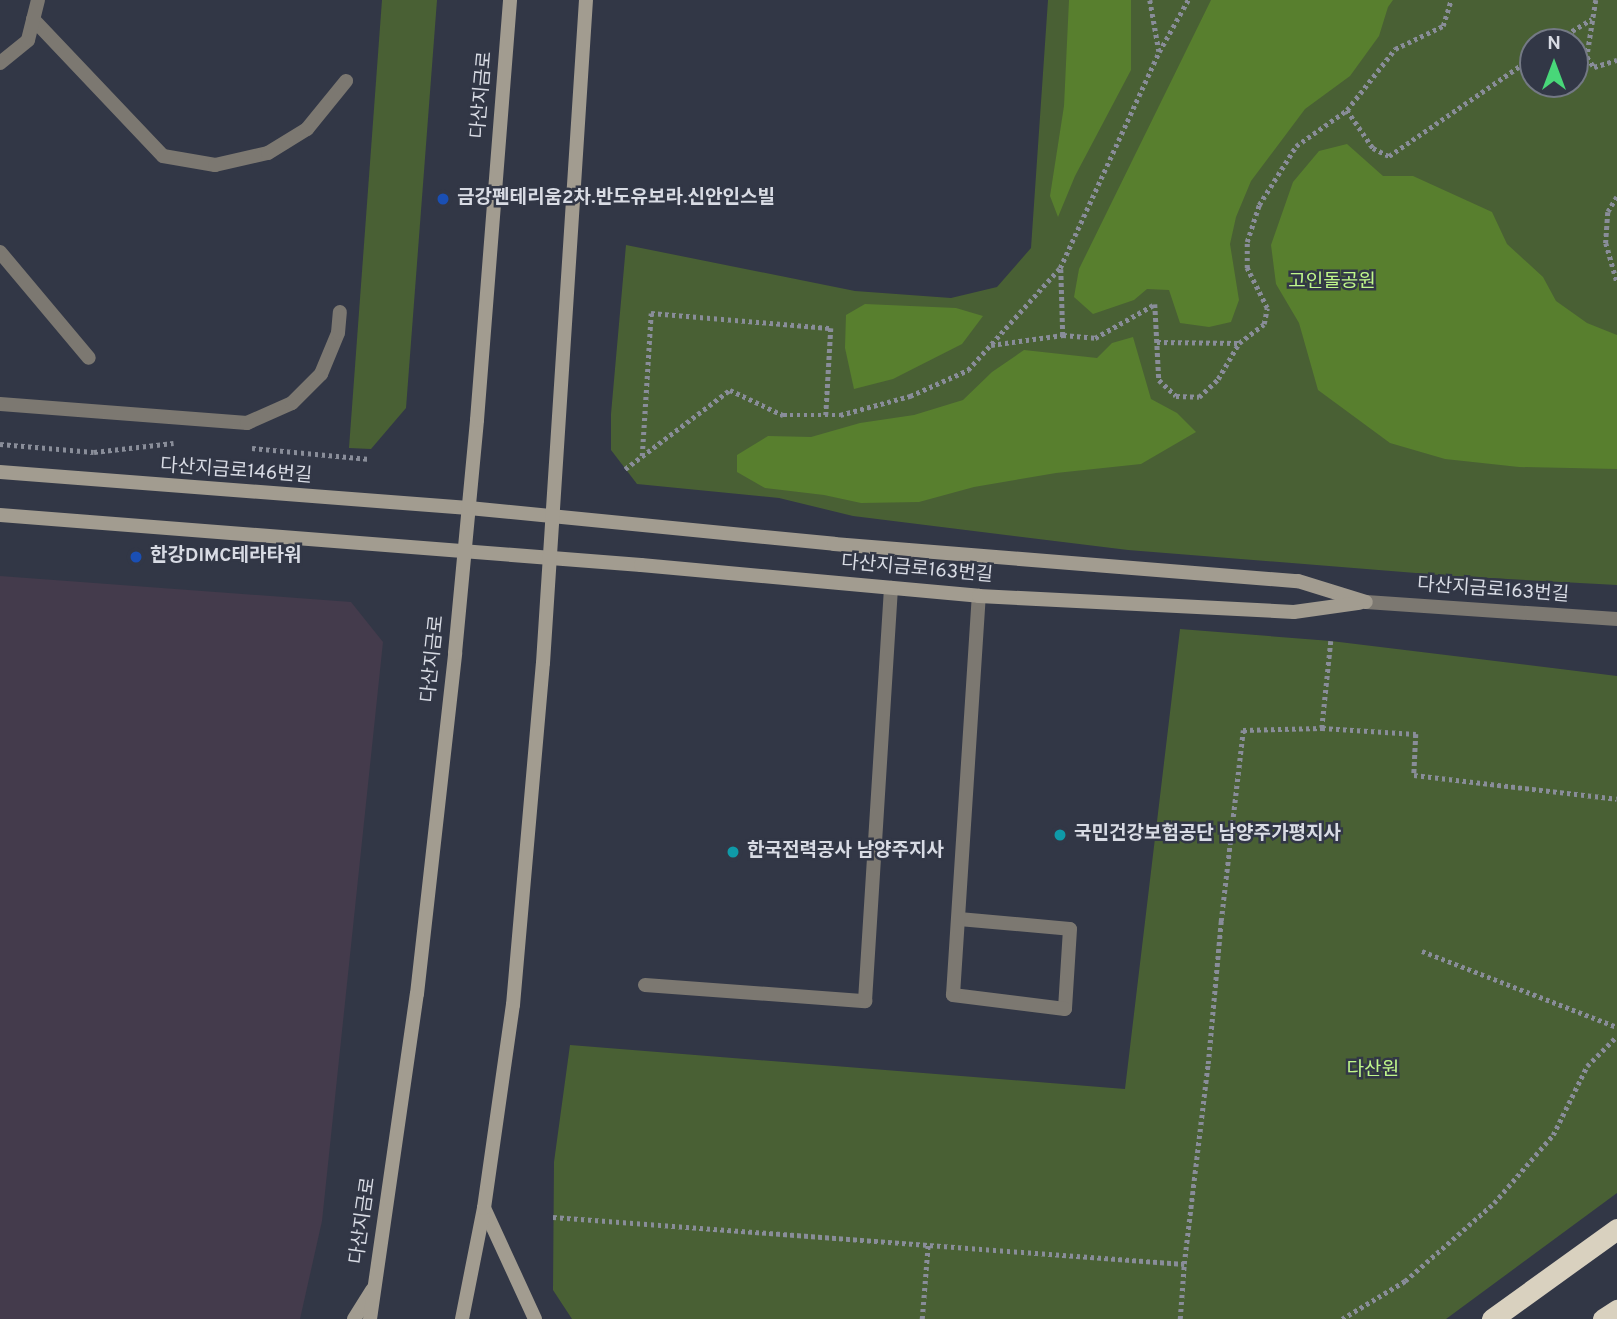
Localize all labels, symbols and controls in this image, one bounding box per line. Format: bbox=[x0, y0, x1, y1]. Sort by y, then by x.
north arrow bbox=[1519, 28, 1589, 98]
text: N bbox=[1547, 32, 1561, 56]
street label: 다산지금로 bbox=[468, 50, 498, 140]
place label: 금강펜테리움2차.반도유보라.신안인스빌 bbox=[457, 188, 775, 210]
marker: 금강펜테리움2차.반도유보라.신안인스빌 bbox=[435, 191, 451, 207]
park label: 고인돌공원 bbox=[1288, 272, 1376, 294]
street label: 다산지금로146번길 bbox=[159, 455, 313, 489]
place label: 한강DIMC테라타워 bbox=[150, 546, 301, 568]
marker: 한강DIMC테라타워 bbox=[128, 549, 144, 565]
street label: 다산지금로163번길 bbox=[840, 552, 994, 588]
street label: 다산지금로163번길 bbox=[1416, 574, 1570, 608]
street label: 다산지금로 bbox=[418, 614, 450, 704]
place label: 국민건강보험공단 남양주가평지사 bbox=[1074, 824, 1341, 846]
marker: 국민건강보험공단 남양주가평지사 bbox=[1052, 827, 1068, 843]
place label: 한국전력공사 남양주지사 bbox=[747, 841, 944, 863]
marker: 한국전력공사 남양주지사 bbox=[725, 844, 741, 860]
park label: 다산원 bbox=[1347, 1060, 1399, 1082]
street label: 다산지금로 bbox=[347, 1176, 381, 1266]

